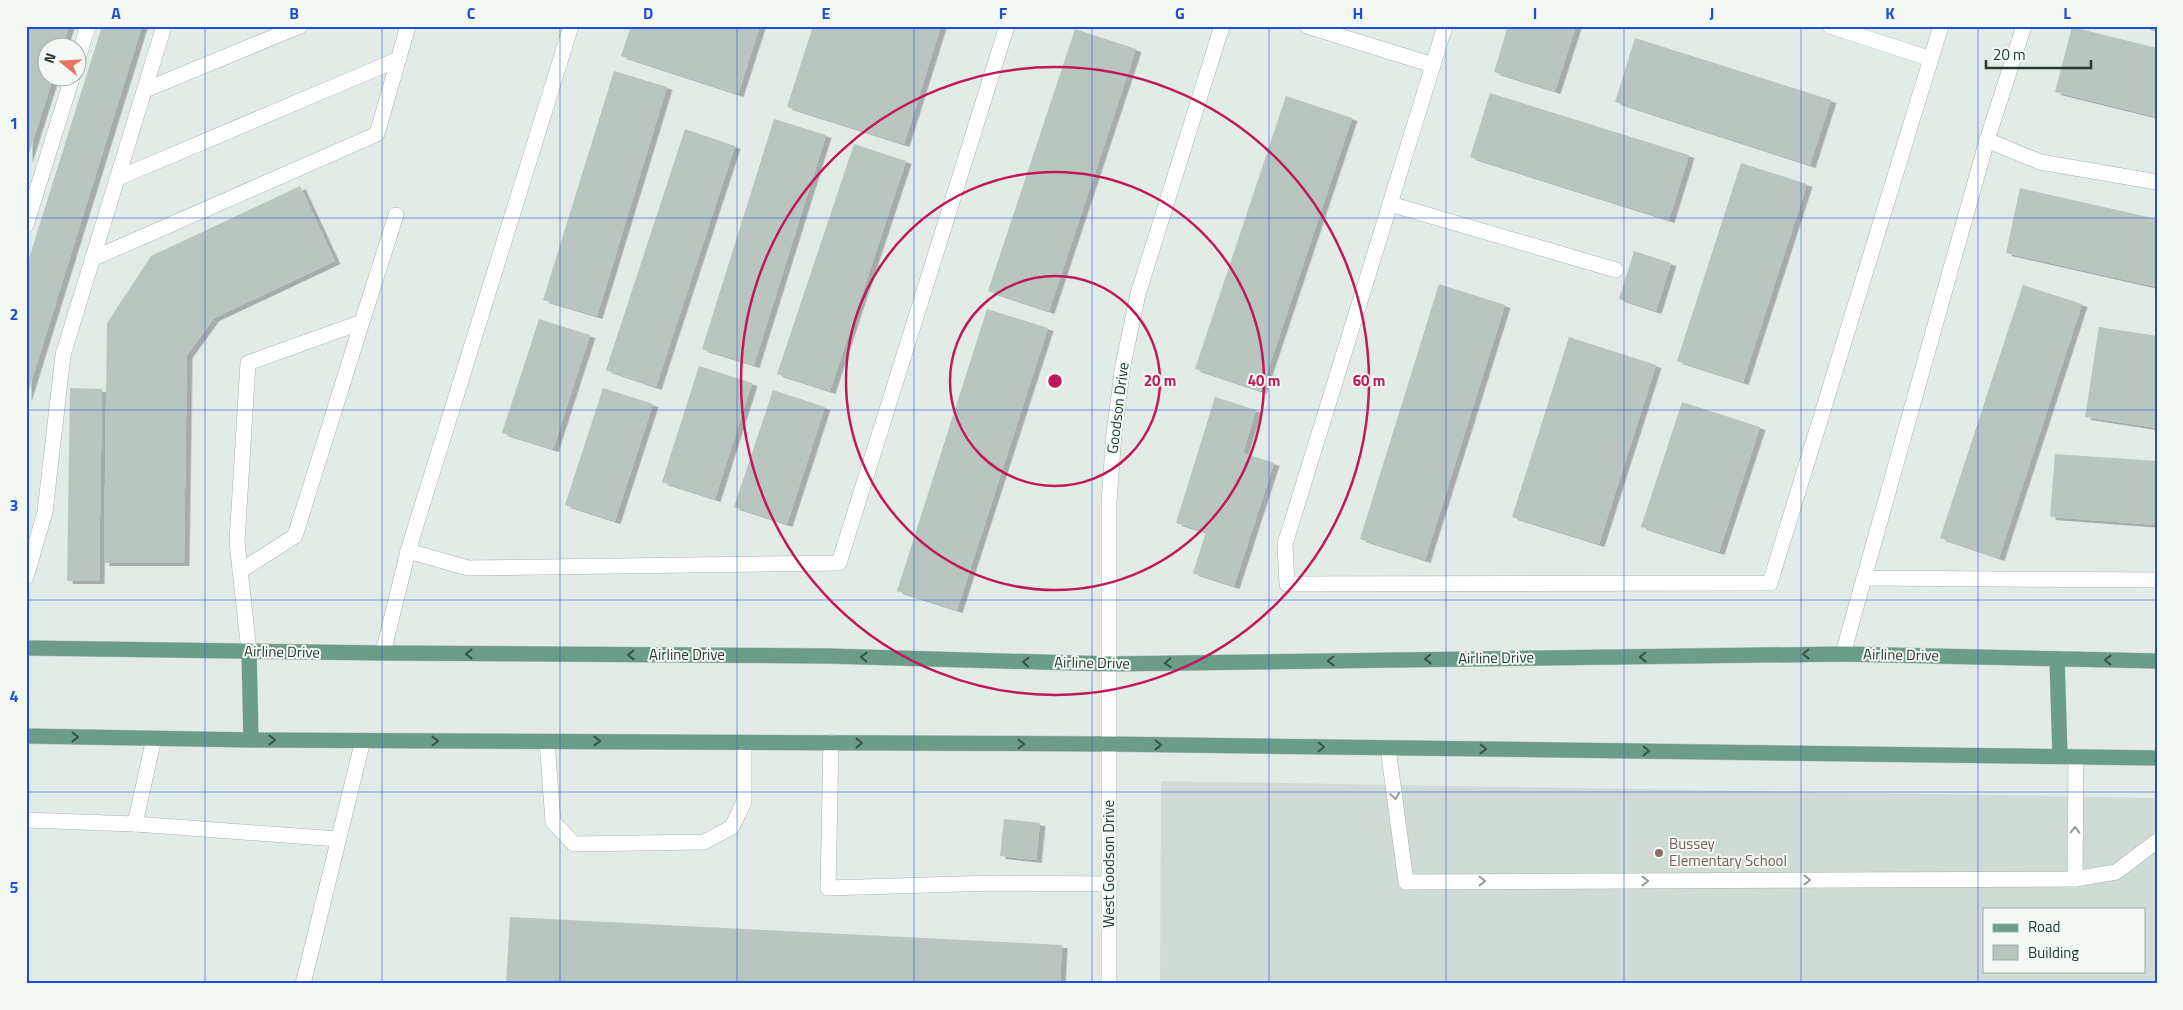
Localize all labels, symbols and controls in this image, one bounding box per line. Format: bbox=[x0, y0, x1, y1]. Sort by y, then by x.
text: A bbox=[111, 1, 121, 25]
text: B bbox=[289, 1, 299, 25]
text: C bbox=[467, 1, 476, 25]
text: D bbox=[643, 1, 653, 25]
text: E bbox=[822, 1, 831, 25]
text: F bbox=[999, 1, 1008, 25]
text: G bbox=[1175, 1, 1185, 25]
text: H bbox=[1353, 1, 1363, 25]
text: I bbox=[1533, 1, 1537, 25]
text: J bbox=[1710, 1, 1714, 25]
text: K bbox=[1885, 1, 1895, 25]
text: L bbox=[2063, 1, 2071, 25]
north arrow bbox=[38, 38, 88, 88]
scale bar bbox=[1986, 38, 2090, 70]
text: 20 m bbox=[1993, 43, 2026, 66]
text: N bbox=[38, 50, 61, 66]
text: 1 bbox=[10, 111, 18, 135]
text: 2 bbox=[10, 302, 18, 326]
street label: Goodson Drive bbox=[1100, 361, 1135, 455]
text: 20 m bbox=[1144, 369, 1176, 392]
text: 40 m bbox=[1248, 369, 1280, 392]
text: 60 m bbox=[1353, 369, 1385, 392]
centre of rings bbox=[1046, 372, 1064, 390]
text: 3 bbox=[10, 493, 18, 517]
street label: Airline Drive bbox=[244, 639, 320, 664]
street label: Airline Drive bbox=[1863, 642, 1939, 667]
street label: Airline Drive bbox=[649, 643, 725, 666]
street label: Airline Drive bbox=[1458, 645, 1534, 670]
one-way arrow bbox=[464, 649, 472, 659]
one-way arrow bbox=[1801, 649, 1809, 660]
one-way arrow bbox=[627, 650, 634, 660]
street label: Airline Drive bbox=[1054, 650, 1130, 675]
one-way arrow bbox=[1639, 651, 1647, 662]
one-way arrow bbox=[859, 652, 867, 662]
one-way arrow bbox=[1424, 654, 1432, 664]
one-way arrow bbox=[2104, 655, 2112, 665]
one-way arrow bbox=[1022, 656, 1030, 667]
one-way arrow bbox=[1326, 656, 1334, 666]
one-way arrow bbox=[1164, 658, 1172, 669]
text: 4 bbox=[10, 684, 19, 708]
one-way arrow bbox=[72, 732, 79, 742]
one-way arrow bbox=[269, 735, 277, 745]
one-way arrow bbox=[431, 735, 439, 746]
one-way arrow bbox=[594, 736, 602, 746]
one-way arrow bbox=[856, 738, 863, 748]
one-way arrow bbox=[1018, 738, 1026, 749]
one-way arrow bbox=[1154, 740, 1162, 750]
one-way arrow bbox=[1317, 742, 1325, 752]
one-way arrow bbox=[1480, 744, 1487, 754]
one-way arrow bbox=[1642, 746, 1650, 756]
one-way arrow bbox=[1389, 792, 1399, 800]
street label: West Goodson Drive bbox=[1097, 800, 1120, 928]
one-way arrow bbox=[2070, 826, 2080, 834]
place label: Bussey Elementary School bbox=[1669, 832, 1787, 872]
marker: Bussey Elementary School bbox=[1653, 847, 1665, 859]
text: 5 bbox=[10, 875, 19, 899]
one-way arrow bbox=[1804, 875, 1812, 885]
one-way arrow bbox=[1479, 876, 1487, 886]
one-way arrow bbox=[1642, 876, 1649, 886]
legend bbox=[1983, 908, 2146, 972]
text: Road bbox=[2028, 915, 2060, 938]
text: Building bbox=[2028, 941, 2079, 964]

